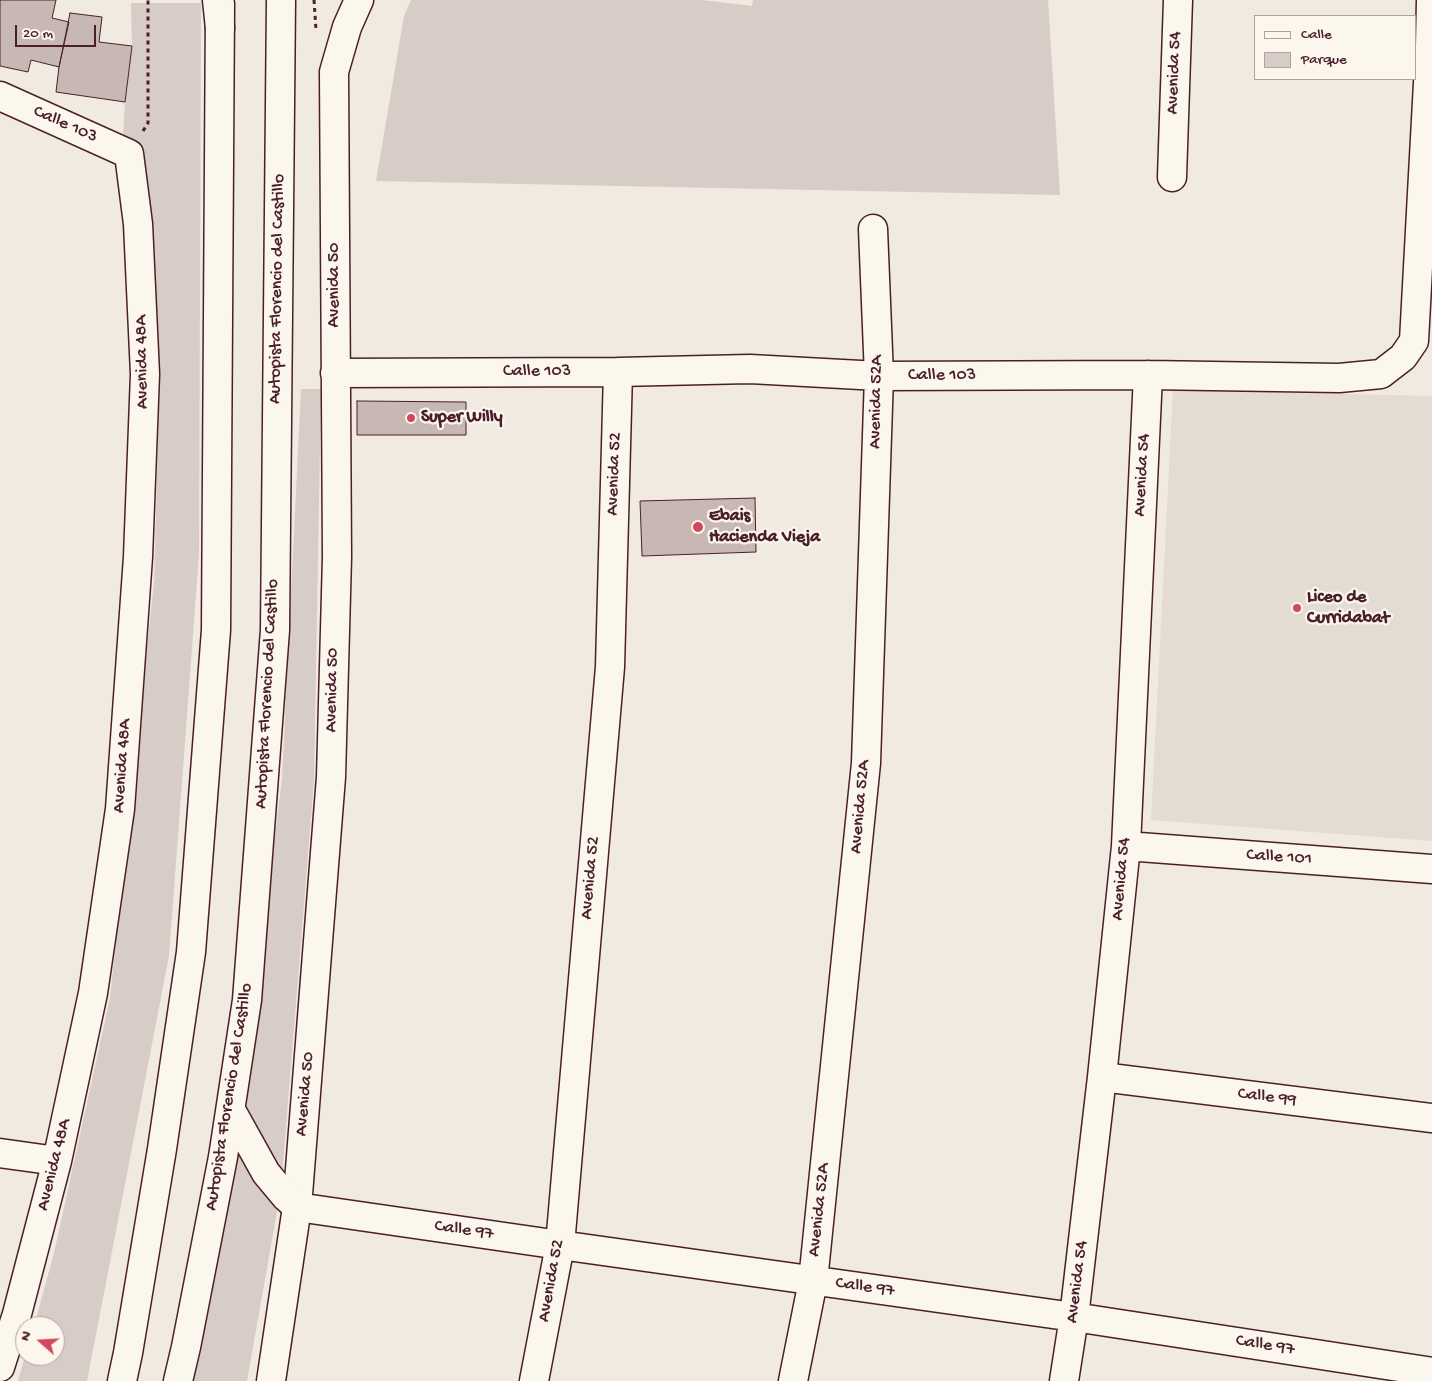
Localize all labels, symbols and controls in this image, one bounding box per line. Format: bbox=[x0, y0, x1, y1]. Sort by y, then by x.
scale bar bbox=[18, 15, 99, 47]
legend bbox=[1254, 15, 1417, 80]
text: 20 m bbox=[23, 25, 53, 43]
text: Calle bbox=[1301, 26, 1332, 44]
street label: Avenida 54 bbox=[1163, 31, 1187, 115]
text: Parque bbox=[1301, 51, 1347, 69]
street label: Calle 103 bbox=[30, 101, 100, 149]
street label: Autopista Florencio del Castillo bbox=[265, 174, 291, 404]
street label: Avenida 50 bbox=[324, 243, 346, 327]
street label: Avenida 48A bbox=[131, 315, 155, 409]
street label: Avenida 52A bbox=[865, 355, 889, 449]
street label: Calle 103 bbox=[503, 361, 571, 383]
street label: Calle 103 bbox=[908, 365, 976, 387]
place label: Super Willy bbox=[421, 407, 503, 429]
marker: Super Willy bbox=[405, 412, 417, 424]
street label: Avenida 52 bbox=[603, 432, 627, 516]
street label: Avenida 54 bbox=[1130, 433, 1156, 517]
place label: Ebais Hacienda Vieja bbox=[709, 506, 820, 548]
marker: Ebais Hacienda Vieja bbox=[691, 520, 705, 534]
street label: Autopista Florencio del Castillo bbox=[251, 579, 285, 809]
place label: Liceo de Curridabat bbox=[1307, 587, 1389, 630]
marker: Liceo de Curridabat bbox=[1291, 602, 1303, 614]
street label: Avenida 50 bbox=[321, 647, 345, 733]
street label: Avenida 48A bbox=[109, 718, 137, 814]
street label: Avenida 52A bbox=[846, 759, 876, 855]
street label: Avenida 52 bbox=[577, 836, 605, 920]
street label: Avenida 54 bbox=[1108, 837, 1136, 921]
street label: Calle 101 bbox=[1245, 845, 1313, 871]
street label: Autopista Florencio del Castillo bbox=[201, 982, 259, 1212]
street label: Avenida 50 bbox=[292, 1051, 320, 1137]
street label: Calle 99 bbox=[1236, 1084, 1298, 1112]
street label: Avenida 48A bbox=[33, 1117, 77, 1213]
street label: Avenida 52A bbox=[804, 1162, 836, 1258]
street label: Calle 97 bbox=[433, 1216, 495, 1246]
street label: Avenida 52 bbox=[534, 1238, 570, 1324]
street label: Avenida 54 bbox=[1062, 1239, 1094, 1325]
street label: Calle 97 bbox=[834, 1273, 896, 1303]
north arrow bbox=[15, 1316, 65, 1366]
text: N bbox=[17, 1329, 36, 1343]
street label: Calle 97 bbox=[1234, 1331, 1296, 1361]

